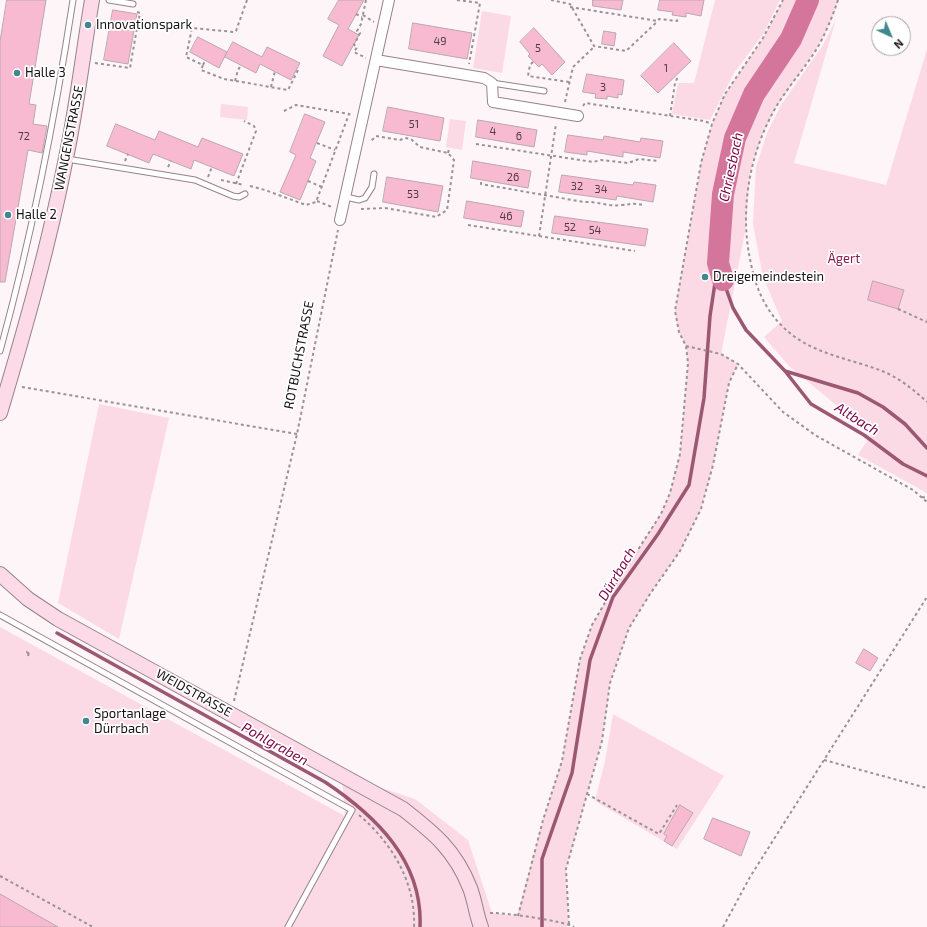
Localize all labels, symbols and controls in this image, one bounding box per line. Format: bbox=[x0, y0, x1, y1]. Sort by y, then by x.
north arrow bbox=[871, 16, 911, 56]
place label: Innovationspark bbox=[96, 17, 192, 33]
marker: Innovationspark bbox=[83, 20, 93, 30]
house number: 49 bbox=[433, 34, 447, 48]
text: N bbox=[892, 37, 906, 52]
house number: 5 bbox=[535, 41, 541, 55]
house number: 1 bbox=[664, 61, 668, 75]
place label: Halle 3 bbox=[25, 65, 66, 81]
marker: Halle 3 bbox=[12, 68, 22, 78]
house number: 3 bbox=[600, 80, 606, 94]
street label: WANGENSTRASSE bbox=[51, 84, 87, 192]
house number: 51 bbox=[409, 117, 419, 131]
house number: 4 bbox=[490, 124, 496, 138]
house number: 72 bbox=[18, 129, 30, 143]
house number: 6 bbox=[516, 129, 522, 143]
water label: Chriesbach bbox=[715, 131, 747, 203]
house number: 26 bbox=[507, 170, 519, 184]
house number: 32 bbox=[571, 179, 583, 193]
house number: 34 bbox=[595, 182, 607, 196]
house number: 53 bbox=[407, 187, 419, 201]
place label: Halle 2 bbox=[16, 207, 57, 223]
house number: 46 bbox=[499, 209, 513, 223]
marker: Halle 2 bbox=[3, 210, 13, 220]
house number: 52 bbox=[564, 220, 576, 234]
house number: 54 bbox=[589, 223, 601, 237]
park label: Ägert bbox=[828, 251, 860, 267]
place label: Dreigemeindestein bbox=[713, 269, 824, 285]
marker: Dreigemeindestein bbox=[700, 272, 710, 282]
street label: ROTBUCHSTRASSE bbox=[281, 300, 317, 410]
water label: Altbach bbox=[832, 399, 882, 439]
water label: Dürrbach bbox=[595, 544, 639, 604]
street label: WEIDSTRASSE bbox=[153, 666, 235, 720]
place label: Sportanlage Dürrbach bbox=[94, 706, 166, 737]
marker: Sportanlage Dürrbach bbox=[81, 716, 91, 726]
water label: Pohlgraben bbox=[239, 719, 311, 769]

